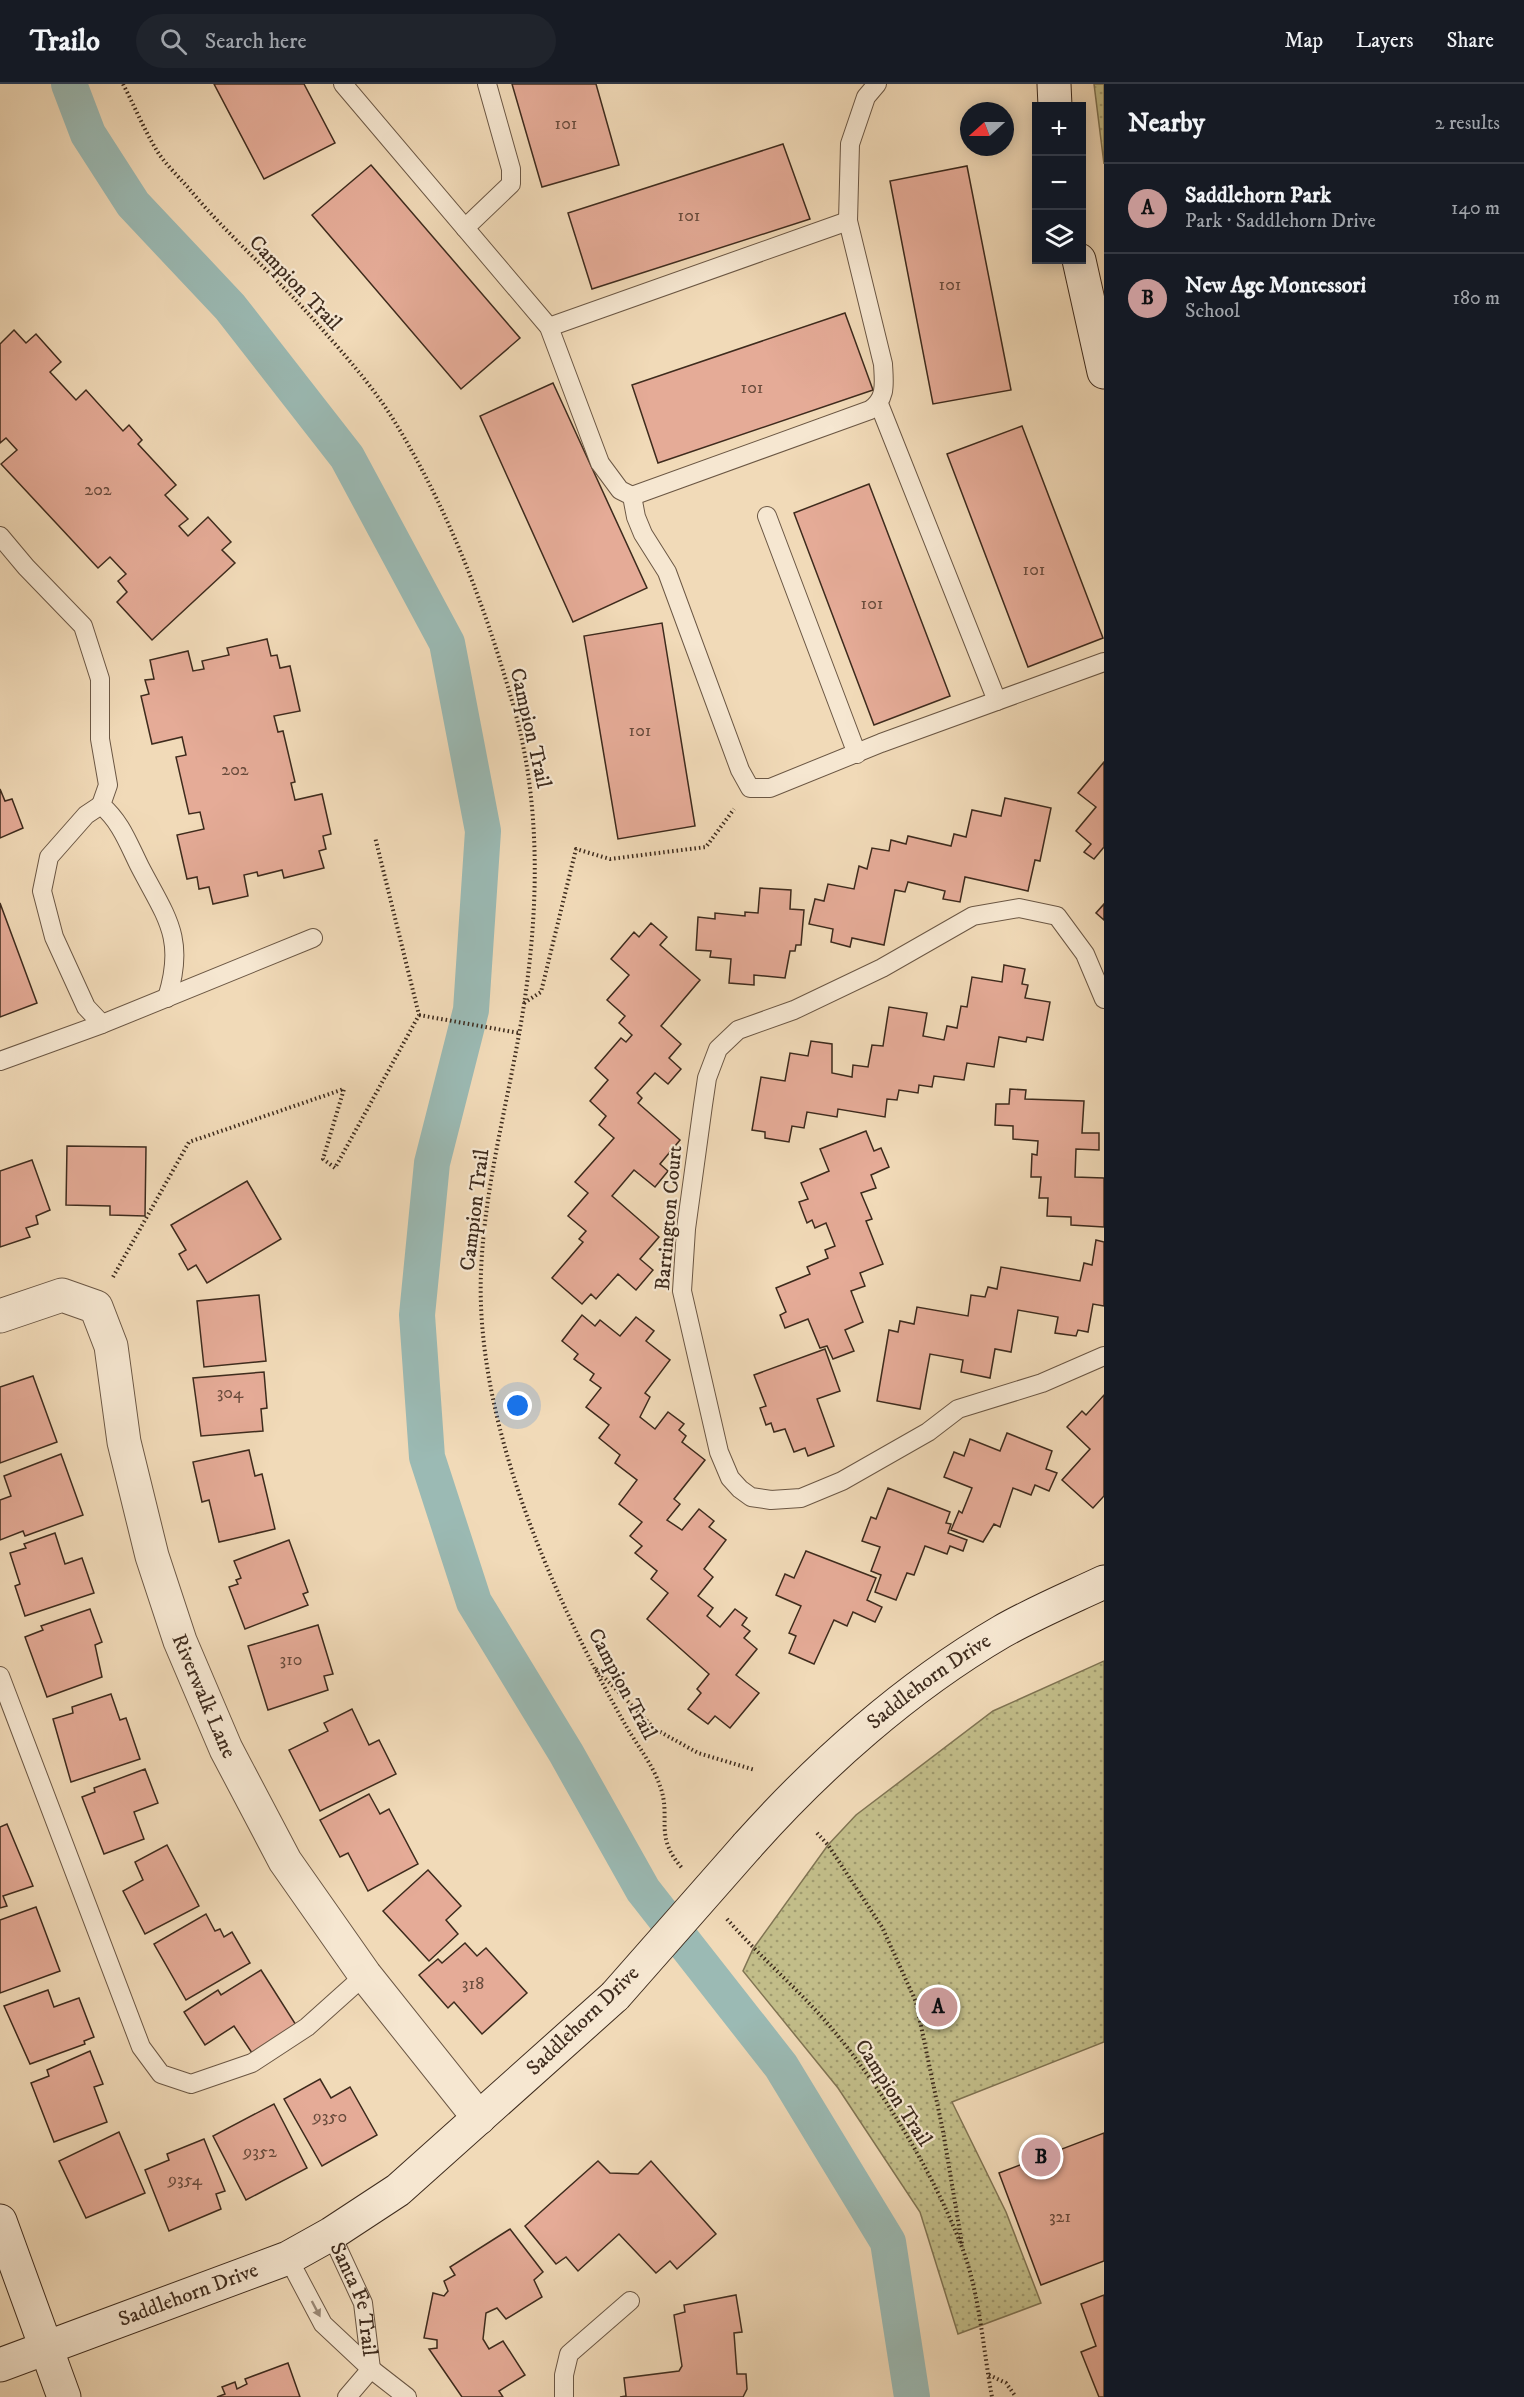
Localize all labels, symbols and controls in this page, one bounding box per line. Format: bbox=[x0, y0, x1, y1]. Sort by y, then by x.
search box bbox=[136, 14, 556, 68]
text: Trailo bbox=[30, 24, 100, 59]
icon: search bbox=[157, 25, 190, 58]
text: Search here bbox=[205, 28, 307, 55]
text: Map bbox=[1284, 28, 1323, 54]
text: Layers bbox=[1356, 28, 1414, 54]
text: Share bbox=[1447, 28, 1494, 54]
north arrow bbox=[960, 102, 1014, 156]
map controls bbox=[1032, 102, 1086, 264]
button: + bbox=[1032, 102, 1086, 156]
text: Nearby bbox=[1128, 107, 1205, 140]
text: 2 results bbox=[1435, 111, 1500, 136]
house number: 101 bbox=[555, 113, 577, 135]
button: − bbox=[1032, 156, 1086, 210]
text: Saddlehorn Park bbox=[1185, 182, 1331, 209]
text: A bbox=[1141, 196, 1154, 221]
text: 140 m bbox=[1451, 196, 1500, 221]
house number: 101 bbox=[678, 205, 700, 227]
text: Park · Saddlehorn Drive bbox=[1185, 209, 1376, 234]
button: layers bbox=[1032, 210, 1086, 264]
street label: Campion Trail bbox=[243, 230, 347, 337]
text: New Age Montessori bbox=[1185, 272, 1366, 299]
house number: 101 bbox=[939, 274, 961, 296]
text: B bbox=[1141, 286, 1154, 311]
text: 180 m bbox=[1453, 286, 1500, 311]
text: School bbox=[1185, 299, 1240, 324]
house number: 101 bbox=[741, 377, 763, 399]
house number: 202 bbox=[84, 479, 112, 501]
house number: 101 bbox=[1023, 559, 1045, 581]
house number: 101 bbox=[861, 593, 883, 615]
street label: Campion Trail bbox=[504, 665, 557, 791]
house number: 101 bbox=[629, 720, 651, 742]
house number: 202 bbox=[221, 759, 249, 781]
street label: Barrington Court bbox=[650, 1144, 688, 1292]
street label: Campion Trail bbox=[455, 1147, 495, 1272]
house number: 304 bbox=[217, 1382, 244, 1404]
your location bbox=[503, 1391, 532, 1420]
street label: Campion Trail bbox=[582, 1624, 663, 1745]
street label: Saddlehorn Drive bbox=[862, 1628, 996, 1735]
street label: Riverwalk Lane bbox=[166, 1630, 242, 1763]
house number: 310 bbox=[280, 1649, 302, 1671]
street label: Saddlehorn Drive bbox=[521, 1960, 645, 2081]
house number: 318 bbox=[462, 1973, 484, 1995]
pin: A bbox=[918, 1984, 958, 2030]
street label: Campion Trail bbox=[849, 2035, 938, 2152]
house number: 9350 bbox=[312, 2106, 347, 2128]
pin: B bbox=[1022, 2134, 1060, 2180]
house number: 9352 bbox=[242, 2141, 277, 2163]
house number: 9354 bbox=[167, 2169, 203, 2191]
house number: 321 bbox=[1049, 2206, 1071, 2228]
street label: Santa Fe Trail bbox=[324, 2238, 382, 2358]
street label: Saddlehorn Drive bbox=[115, 2257, 262, 2333]
one-way arrow bbox=[311, 2301, 320, 2318]

